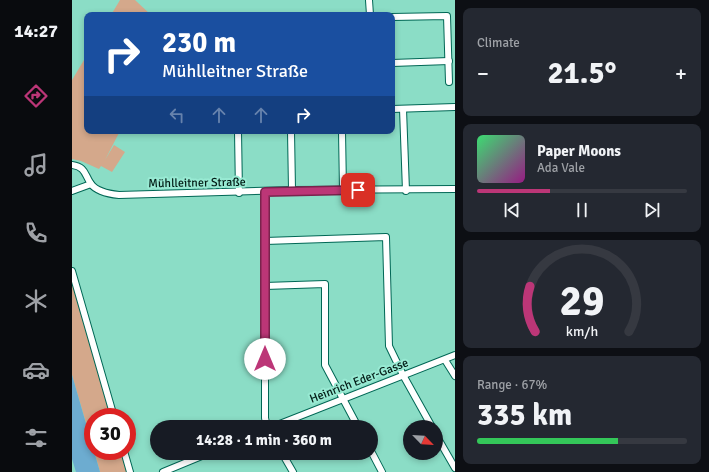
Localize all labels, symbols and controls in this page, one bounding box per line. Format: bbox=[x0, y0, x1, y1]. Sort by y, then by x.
text: 14:27 bbox=[14, 20, 58, 42]
text: 230 m bbox=[162, 26, 236, 60]
icon: right bbox=[96, 28, 148, 80]
text: Climate bbox=[477, 35, 520, 51]
text: 21.5° bbox=[547, 55, 617, 92]
text: Mühlleitner Straße bbox=[162, 60, 308, 82]
text: − bbox=[477, 60, 489, 87]
text: + bbox=[675, 60, 687, 87]
icon: directions bbox=[22, 82, 50, 110]
icon: left bbox=[166, 104, 188, 126]
icon: ahead bbox=[208, 104, 230, 126]
icon: ahead bbox=[250, 104, 272, 126]
icon: right bbox=[292, 104, 314, 126]
text: Paper Moons bbox=[537, 142, 621, 160]
icon: music bbox=[22, 151, 50, 179]
text: Ada Vale bbox=[537, 160, 585, 176]
pin bbox=[341, 173, 375, 207]
street label: Mühlleitner Straße bbox=[148, 175, 246, 191]
icon: arrive bbox=[347, 179, 369, 201]
icon: previous bbox=[501, 199, 523, 221]
icon: pause bbox=[571, 199, 593, 221]
icon: next bbox=[641, 199, 663, 221]
icon: phone bbox=[22, 219, 50, 247]
text: 29 bbox=[560, 276, 604, 327]
icon: climate bbox=[22, 287, 50, 315]
text: km/h bbox=[566, 323, 598, 340]
position arrow bbox=[244, 338, 286, 380]
street label: Heinrich Eder-Gasse bbox=[308, 355, 410, 407]
icon: car bbox=[22, 356, 50, 384]
text: Range · 67% bbox=[477, 377, 547, 393]
text: 335 km bbox=[477, 397, 572, 434]
speed limit sign: 30 bbox=[84, 408, 136, 460]
north arrow bbox=[403, 420, 443, 460]
map controls bbox=[403, 420, 443, 460]
icon: filters bbox=[22, 424, 50, 452]
text: 14:28 · 1 min · 360 m bbox=[196, 431, 332, 449]

